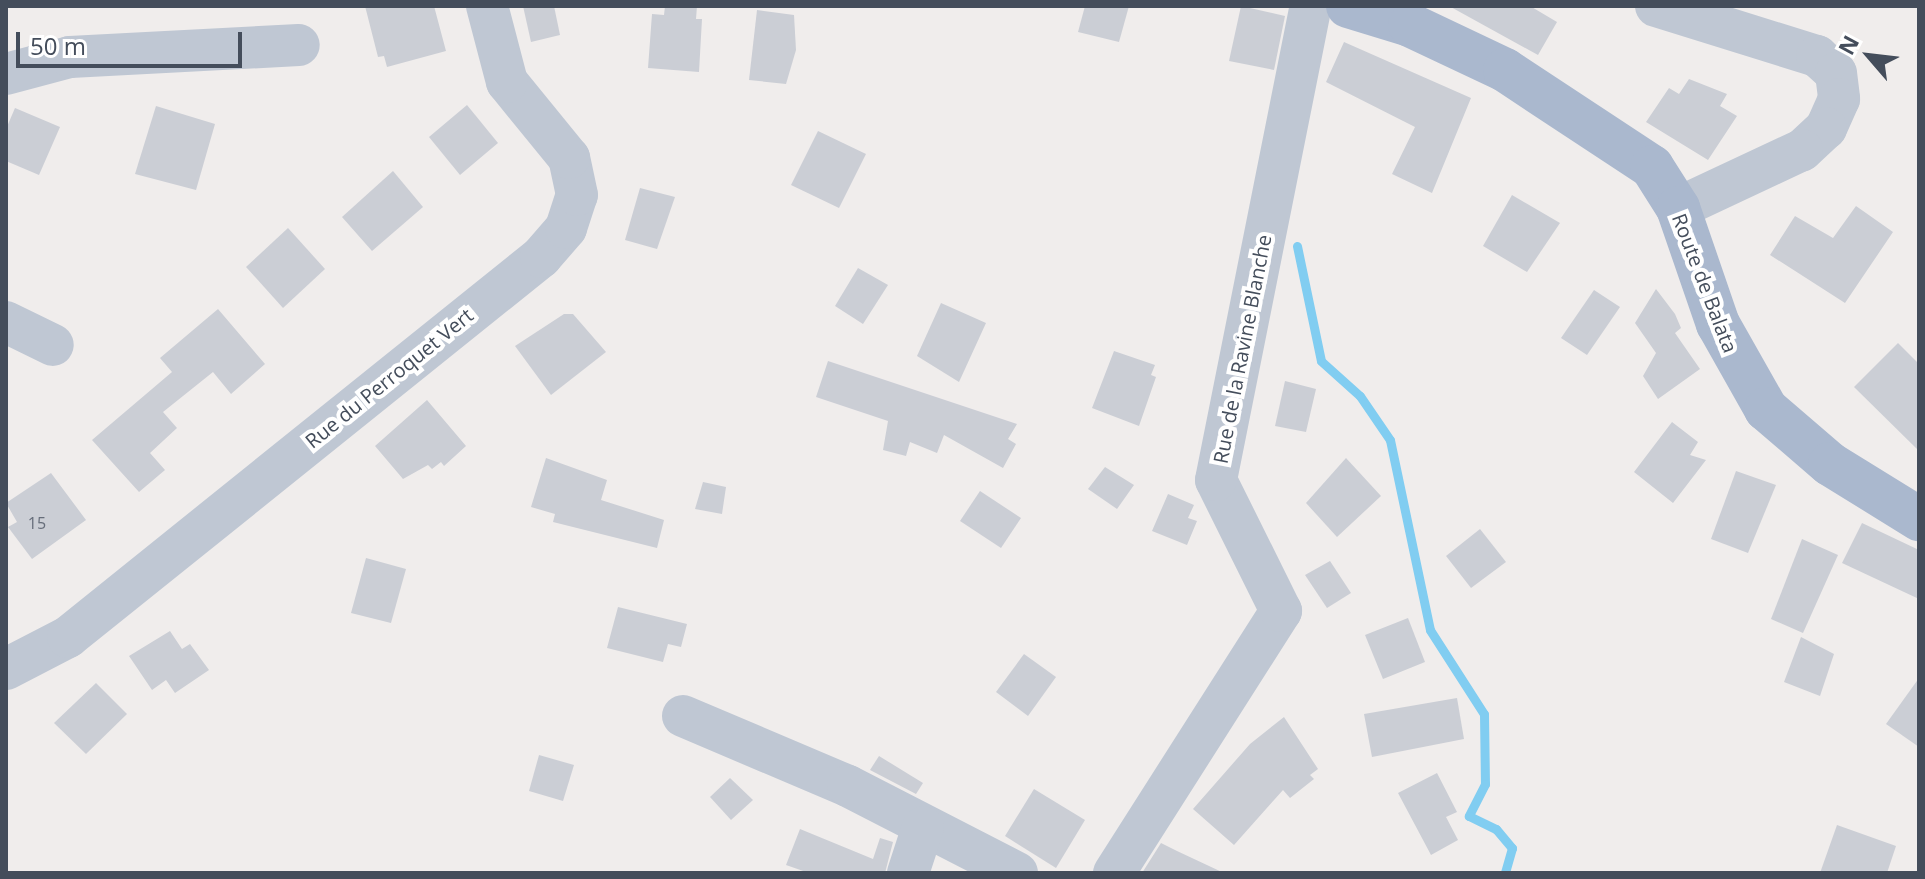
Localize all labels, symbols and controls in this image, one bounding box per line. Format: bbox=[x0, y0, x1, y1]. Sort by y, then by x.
scale bar bbox=[20, 16, 246, 66]
north arrow bbox=[1829, 16, 1909, 96]
text: 50 m bbox=[30, 29, 86, 62]
text: N bbox=[1830, 30, 1865, 60]
street label: Route de Balata bbox=[1667, 210, 1743, 356]
street label: Rue de la Ravine Blanche bbox=[1208, 233, 1276, 465]
street label: Rue du Perroquet Vert bbox=[300, 303, 478, 453]
house number: 15 bbox=[28, 513, 46, 533]

